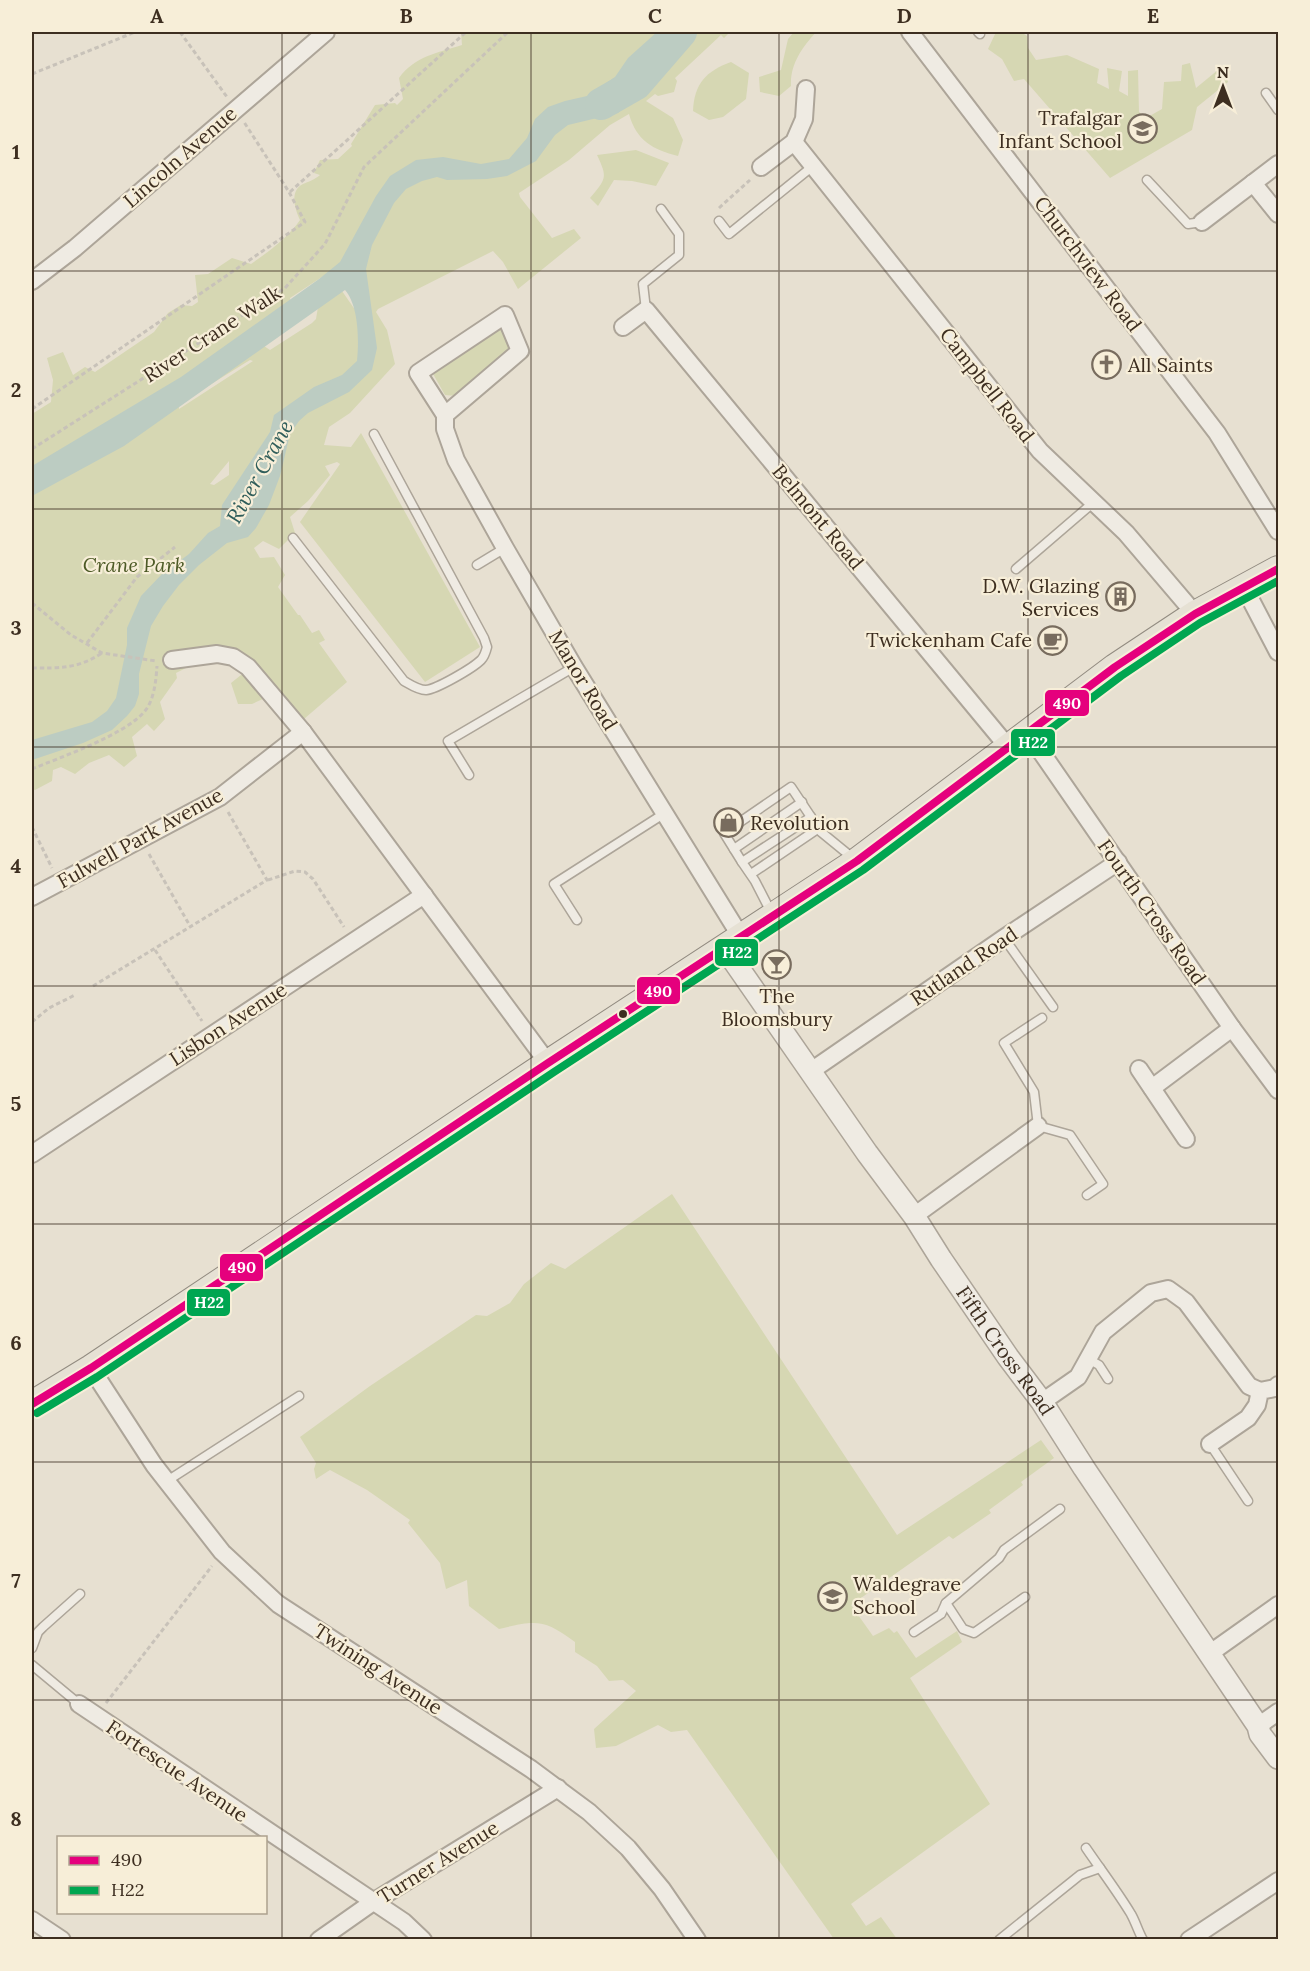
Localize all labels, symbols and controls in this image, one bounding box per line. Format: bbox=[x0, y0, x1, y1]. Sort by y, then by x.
text: A bbox=[150, 3, 164, 28]
text: B bbox=[399, 3, 413, 28]
text: C bbox=[648, 3, 662, 28]
text: D bbox=[896, 3, 912, 28]
text: E bbox=[1147, 3, 1159, 28]
north arrow bbox=[1193, 57, 1253, 117]
text: N bbox=[1217, 62, 1229, 82]
street label: Lincoln Avenue bbox=[118, 100, 242, 213]
place label: Trafalgar Infant School bbox=[998, 105, 1122, 153]
school or university icon: Trafalgar Infant School bbox=[1127, 113, 1159, 145]
text: 1 bbox=[12, 139, 20, 164]
street label: Churchview Road bbox=[1029, 191, 1147, 336]
street label: River Crane Walk bbox=[138, 279, 286, 388]
street label: Campbell Road bbox=[935, 322, 1040, 447]
church icon: All Saints bbox=[1091, 349, 1123, 381]
place label: All Saints bbox=[1127, 352, 1213, 377]
text: 2 bbox=[11, 377, 21, 402]
water label: River Crane bbox=[220, 415, 299, 528]
street label: Belmont Road bbox=[767, 459, 870, 574]
park label: Crane Park bbox=[83, 552, 185, 577]
place label: D.W. Glazing Services bbox=[982, 573, 1100, 621]
building icon: D.W. Glazing Services bbox=[1104, 581, 1136, 613]
text: 3 bbox=[10, 615, 22, 640]
cafe icon: Twickenham Cafe bbox=[1037, 624, 1069, 656]
street label: Manor Road bbox=[544, 625, 623, 735]
place label: Twickenham Cafe bbox=[866, 627, 1032, 652]
line badge: 490 bbox=[1044, 689, 1090, 717]
text: 490 bbox=[1053, 693, 1081, 713]
line badge: H22 bbox=[1010, 728, 1056, 757]
text: H22 bbox=[1018, 732, 1048, 752]
street label: Fulwell Park Avenue bbox=[53, 782, 227, 893]
shop icon: Revolution bbox=[713, 807, 745, 839]
place label: Revolution bbox=[750, 810, 849, 835]
street label: Fourth Cross Road bbox=[1093, 834, 1212, 990]
text: 4 bbox=[11, 853, 22, 878]
street label: Rutland Road bbox=[905, 921, 1022, 1011]
line badge: H22 bbox=[714, 938, 759, 967]
text: H22 bbox=[722, 942, 752, 962]
bar icon: The Bloomsbury bbox=[761, 949, 793, 981]
street label: Lisbon Avenue bbox=[164, 976, 291, 1071]
line badge: 490 bbox=[636, 976, 681, 1005]
text: 490 bbox=[644, 981, 672, 1001]
place label: The Bloomsbury bbox=[721, 983, 833, 1031]
unlabelled marker bbox=[617, 1008, 629, 1020]
text: 5 bbox=[11, 1091, 22, 1116]
line badge: 490 bbox=[219, 1253, 264, 1282]
text: 490 bbox=[228, 1257, 256, 1277]
street label: Fifth Cross Road bbox=[951, 1281, 1060, 1420]
line badge: H22 bbox=[186, 1288, 231, 1317]
text: H22 bbox=[194, 1292, 224, 1312]
text: 6 bbox=[10, 1330, 22, 1355]
text: 7 bbox=[11, 1568, 21, 1593]
place label: Waldegrave School bbox=[853, 1571, 961, 1619]
school or university icon: Waldegrave School bbox=[816, 1580, 848, 1612]
street label: Twining Avenue bbox=[309, 1618, 447, 1720]
street label: Fortescue Avenue bbox=[102, 1714, 253, 1827]
text: 8 bbox=[10, 1806, 22, 1831]
street label: Turner Avenue bbox=[373, 1814, 503, 1909]
legend bbox=[57, 1836, 267, 1914]
text: 490 bbox=[111, 1848, 142, 1871]
text: H22 bbox=[111, 1878, 144, 1901]

